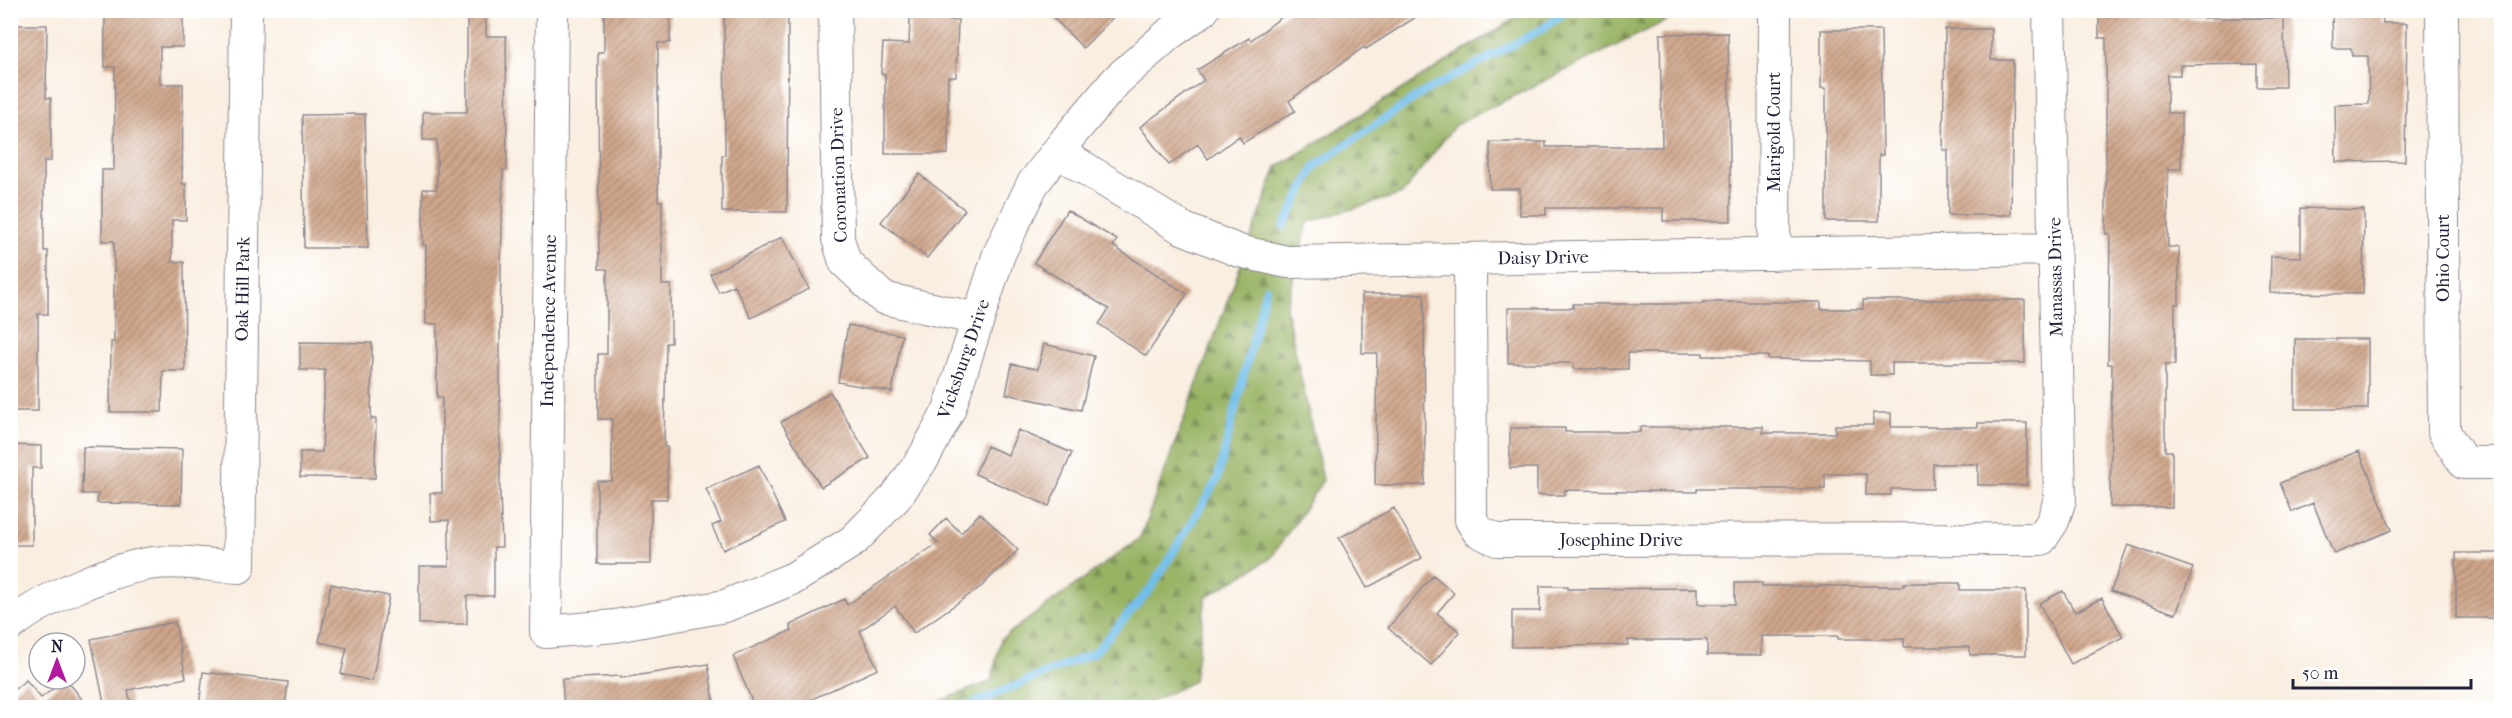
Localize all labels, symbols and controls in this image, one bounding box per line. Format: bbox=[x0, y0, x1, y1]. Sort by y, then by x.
street label: Marigold Court bbox=[1764, 71, 1785, 192]
street label: Coronation Drive bbox=[826, 107, 852, 243]
street label: Ohio Court bbox=[2433, 213, 2454, 302]
street label: Manassas Drive bbox=[2044, 217, 2068, 337]
street label: Independence Avenue bbox=[537, 234, 561, 408]
street label: Oak Hill Park bbox=[232, 236, 254, 342]
street label: Daisy Drive bbox=[1497, 247, 1589, 269]
street label: Vicksburg Drive bbox=[933, 296, 994, 423]
street label: Josephine Drive bbox=[1557, 530, 1683, 551]
north arrow bbox=[27, 631, 87, 691]
text: N bbox=[51, 637, 64, 656]
scale bar bbox=[2293, 652, 2472, 690]
text: 50 m bbox=[2302, 663, 2339, 684]

